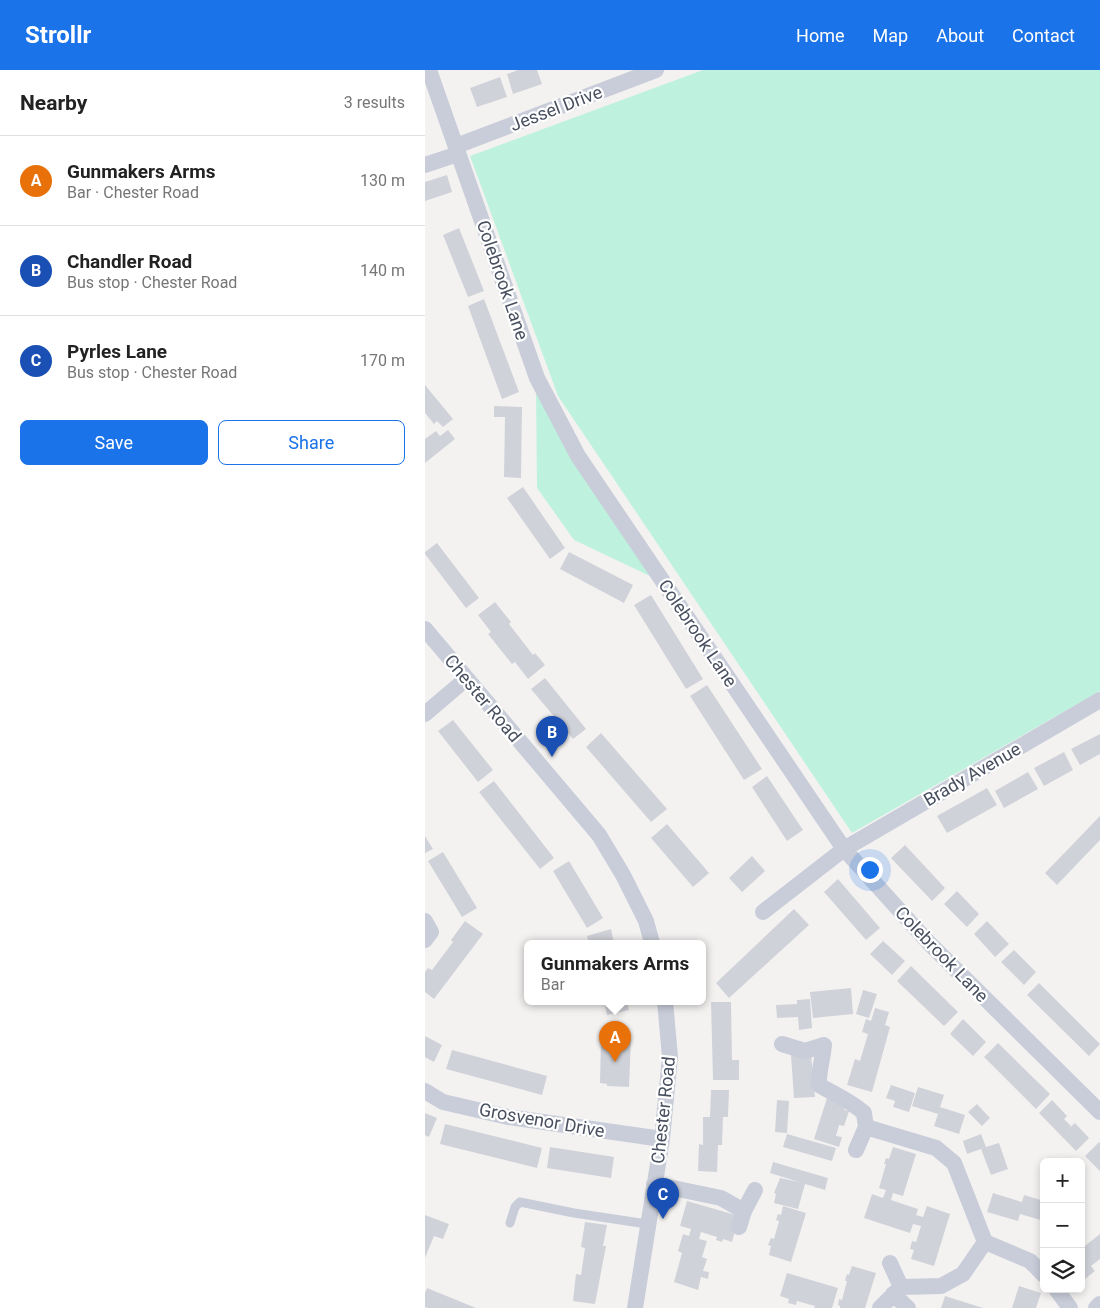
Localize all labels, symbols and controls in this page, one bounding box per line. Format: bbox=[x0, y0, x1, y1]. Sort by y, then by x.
text: Strollr bbox=[25, 21, 91, 49]
text: Home bbox=[796, 25, 845, 46]
text: Map bbox=[873, 25, 908, 46]
text: About bbox=[936, 25, 984, 46]
text: Contact bbox=[1012, 25, 1075, 46]
street label: Jessel Drive bbox=[507, 81, 605, 135]
text: Nearby bbox=[20, 91, 87, 115]
text: 3 results bbox=[344, 93, 405, 112]
text: Gunmakers Arms bbox=[67, 160, 215, 183]
text: A bbox=[31, 171, 41, 190]
text: 130 m bbox=[360, 171, 405, 190]
text: Bar · Chester Road bbox=[67, 183, 199, 202]
street label: Colebrook Lane bbox=[473, 217, 533, 343]
text: Chandler Road bbox=[67, 250, 192, 273]
text: B bbox=[31, 261, 41, 280]
text: 140 m bbox=[360, 261, 405, 280]
text: Bus stop · Chester Road bbox=[67, 273, 237, 292]
text: Pyrles Lane bbox=[67, 340, 167, 363]
text: C bbox=[31, 351, 41, 370]
text: 170 m bbox=[360, 351, 405, 370]
text: Bus stop · Chester Road bbox=[67, 363, 237, 382]
button: Save bbox=[20, 420, 208, 465]
button: Share bbox=[218, 420, 405, 465]
street label: Colebrook Lane bbox=[654, 575, 742, 691]
street label: Chester Road bbox=[440, 650, 526, 746]
pin: B bbox=[536, 716, 568, 757]
street label: Brady Avenue bbox=[920, 738, 1024, 810]
your location bbox=[857, 857, 883, 883]
street label: Colebrook Lane bbox=[891, 902, 993, 1006]
popup bbox=[524, 940, 706, 1005]
text: Gunmakers Arms bbox=[541, 952, 689, 975]
text: Bar bbox=[541, 975, 565, 994]
pin: A bbox=[599, 1021, 631, 1062]
street label: Chester Road bbox=[647, 1055, 679, 1165]
street label: Grosvenor Drive bbox=[478, 1099, 606, 1141]
map controls bbox=[1040, 1158, 1085, 1293]
button: + bbox=[1040, 1158, 1085, 1203]
pin: C bbox=[647, 1178, 679, 1219]
button: − bbox=[1040, 1203, 1085, 1248]
button: layers bbox=[1040, 1248, 1085, 1293]

